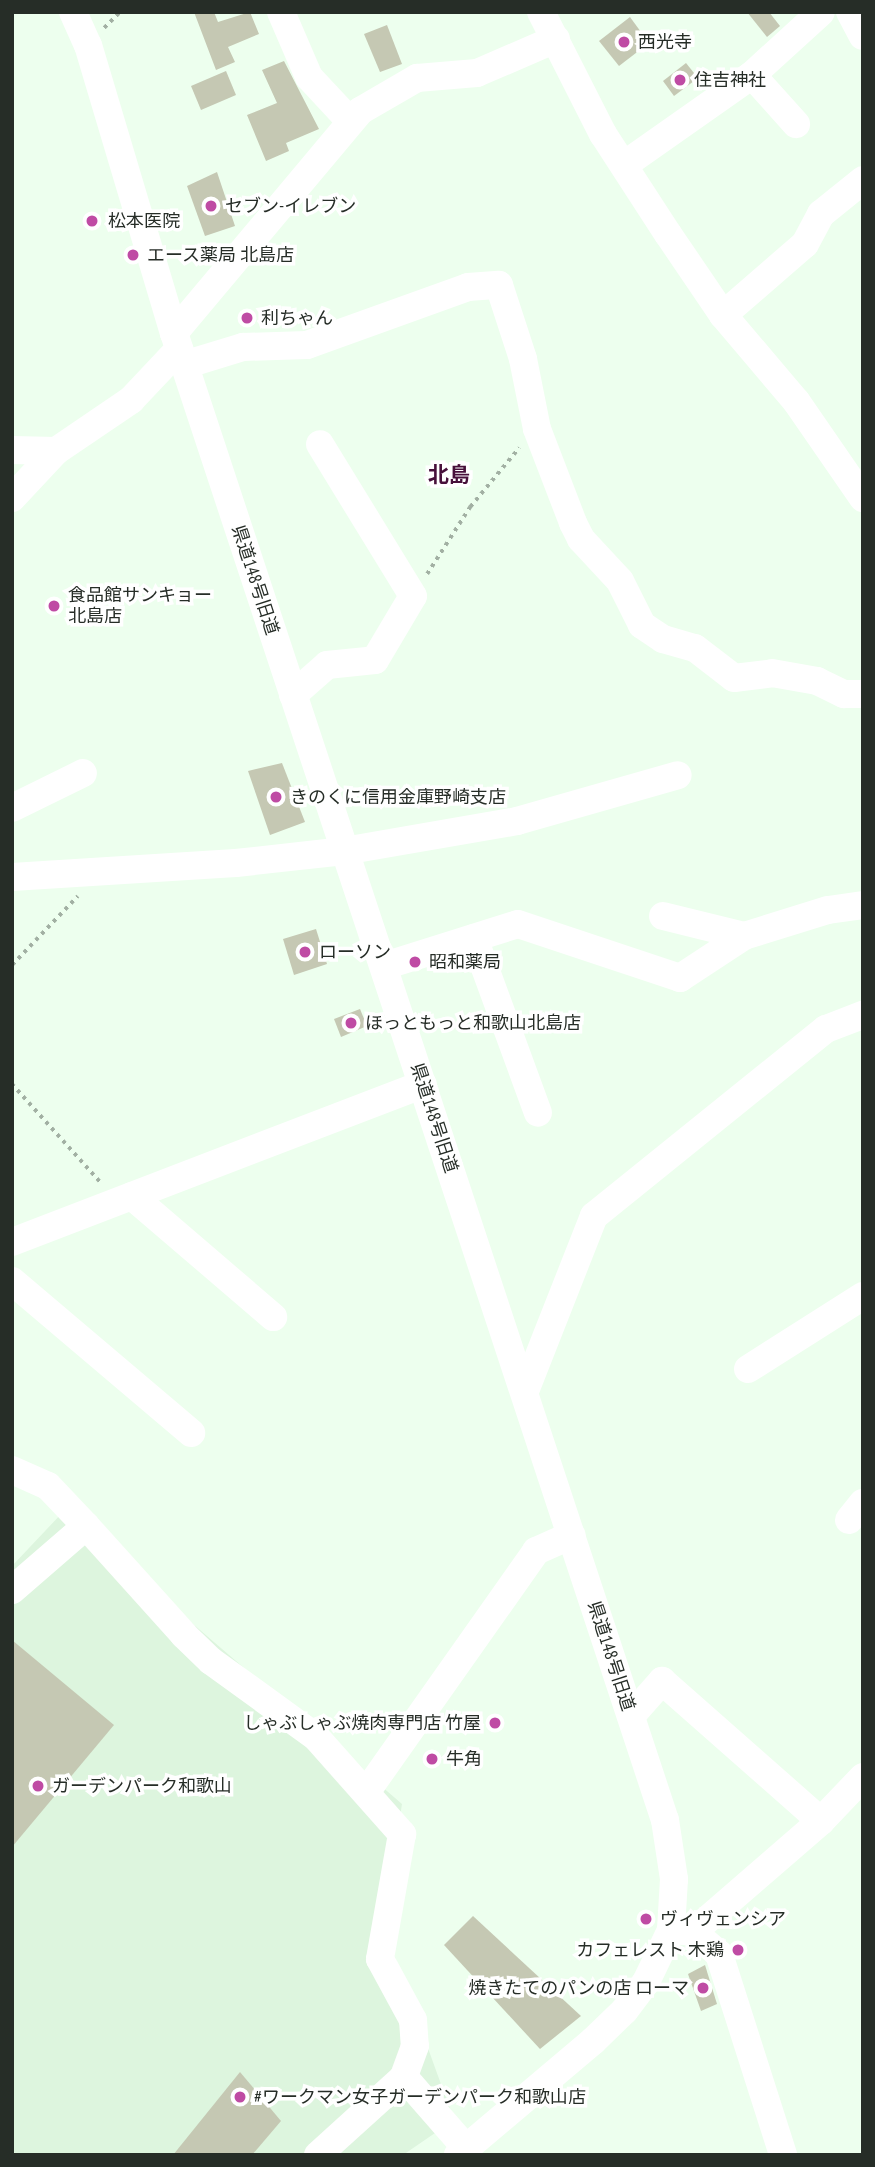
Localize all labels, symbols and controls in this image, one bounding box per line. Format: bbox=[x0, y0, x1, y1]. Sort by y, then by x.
place label: 西光寺 bbox=[638, 31, 692, 53]
marker: 西光寺 bbox=[616, 34, 632, 50]
place label: 住吉神社 bbox=[694, 69, 766, 91]
marker: 住吉神社 bbox=[672, 72, 688, 88]
place label: セブン-イレブン bbox=[225, 195, 356, 217]
marker: セブン-イレブン bbox=[203, 198, 219, 214]
place label: 松本医院 bbox=[108, 210, 180, 232]
marker: 松本医院 bbox=[82, 211, 102, 231]
place label: エース薬局 北島店 bbox=[147, 244, 295, 266]
marker: エース薬局 北島店 bbox=[125, 247, 141, 263]
place label: 利ちゃん bbox=[261, 307, 333, 329]
marker: 利ちゃん bbox=[239, 310, 255, 326]
district label: 北島 bbox=[428, 462, 470, 488]
street label: 県道148号旧道 bbox=[227, 522, 283, 638]
place label: 食品館サンキョー 北島店 bbox=[68, 585, 212, 628]
marker: 食品館サンキョー 北島店 bbox=[46, 598, 62, 614]
place label: きのくに信用金庫野崎支店 bbox=[290, 786, 506, 808]
marker: きのくに信用金庫野崎支店 bbox=[268, 789, 284, 805]
place label: ローソン bbox=[319, 941, 391, 963]
marker: ローソン bbox=[297, 944, 313, 960]
place label: 昭和薬局 bbox=[429, 951, 501, 973]
marker: 昭和薬局 bbox=[407, 954, 423, 970]
place label: ほっともっと和歌山北島店 bbox=[365, 1012, 581, 1034]
marker: ほっともっと和歌山北島店 bbox=[343, 1015, 359, 1031]
street label: 県道148号旧道 bbox=[406, 1060, 462, 1176]
street label: 県道148号旧道 bbox=[583, 1598, 639, 1714]
place label: しゃぶしゃぶ焼肉専門店 竹屋 bbox=[243, 1712, 481, 1734]
marker: しゃぶしゃぶ焼肉専門店 竹屋 bbox=[487, 1715, 503, 1731]
place label: 牛角 bbox=[446, 1748, 482, 1770]
marker: 牛角 bbox=[424, 1751, 440, 1767]
place label: ガーデンパーク和歌山 bbox=[52, 1775, 232, 1797]
marker: ガーデンパーク和歌山 bbox=[30, 1778, 46, 1794]
place label: ヴィヴェンシア bbox=[660, 1908, 786, 1930]
marker: ヴィヴェンシア bbox=[638, 1911, 654, 1927]
place label: カフェレスト 木鶏 bbox=[576, 1939, 724, 1961]
marker: カフェレスト 木鶏 bbox=[730, 1942, 746, 1958]
place label: 焼きたてのパンの店 ローマ bbox=[469, 1977, 689, 1999]
marker: 焼きたてのパンの店 ローマ bbox=[695, 1980, 711, 1996]
place label: #ワークマン女子ガーデンパーク和歌山店 bbox=[254, 2086, 586, 2108]
marker: #ワークマン女子ガーデンパーク和歌山店 bbox=[232, 2089, 248, 2105]

